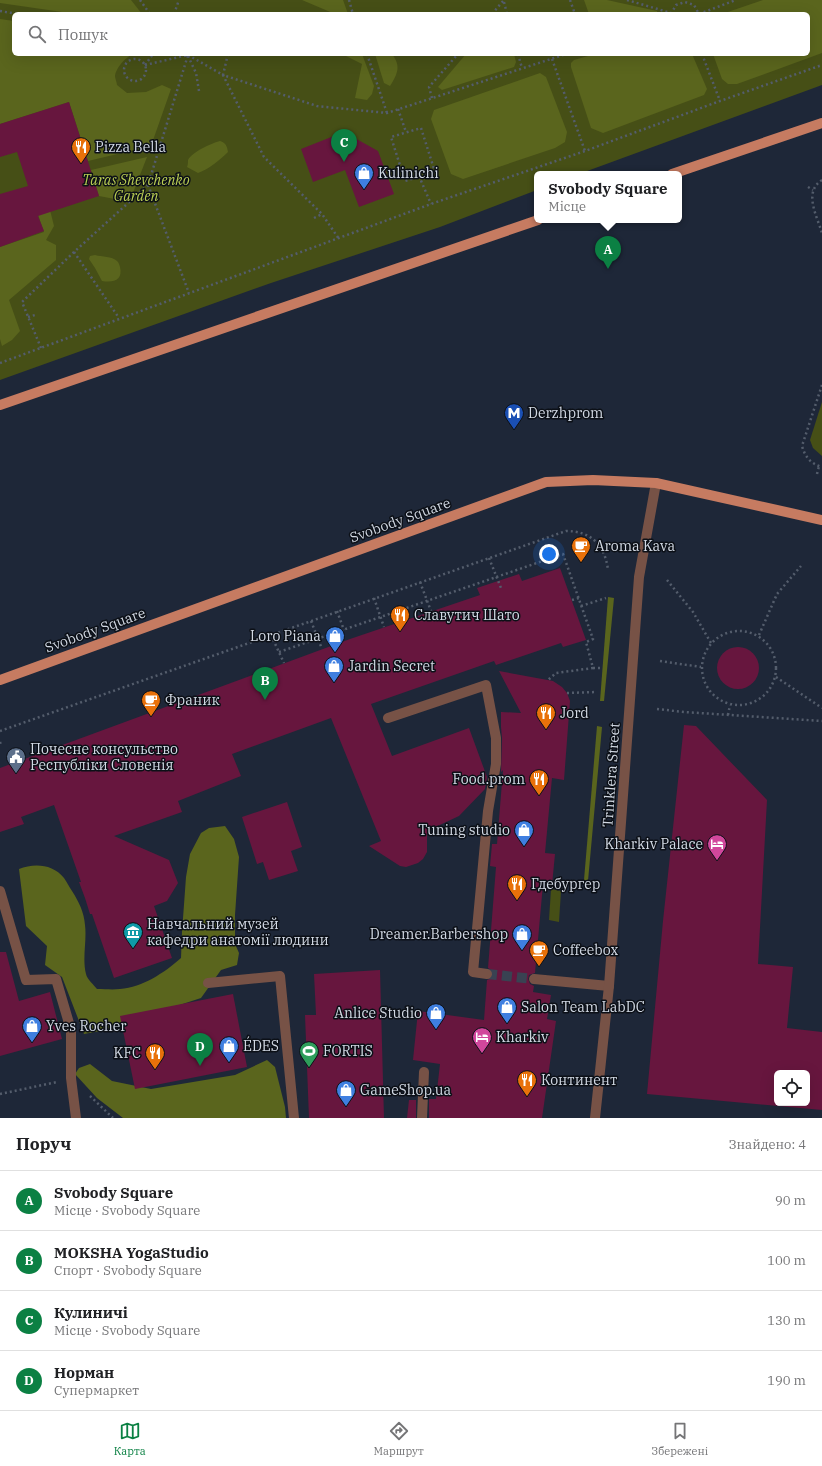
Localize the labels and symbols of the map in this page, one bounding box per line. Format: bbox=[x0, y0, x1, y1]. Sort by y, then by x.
pin: C bbox=[331, 129, 357, 162]
restaurant icon: Pizza Bella bbox=[70, 136, 92, 164]
place label: Pizza Bella bbox=[95, 138, 167, 156]
shop icon: Kulinichi bbox=[353, 162, 375, 190]
place label: Kulinichi bbox=[378, 164, 439, 182]
park label: Taras Shevchenko Garden bbox=[82, 171, 190, 205]
pin: A bbox=[595, 236, 621, 269]
metro station icon: Derzhprom bbox=[503, 402, 525, 430]
place label: Derzhprom bbox=[528, 404, 603, 422]
street label: Svobody Square bbox=[347, 493, 453, 547]
cafe icon: Aroma Kava bbox=[570, 535, 592, 563]
place label: Aroma Kava bbox=[595, 537, 675, 555]
your location bbox=[539, 544, 559, 564]
street label: Svobody Square bbox=[42, 603, 148, 657]
restaurant icon: Славутич Шато bbox=[389, 604, 411, 632]
place label: Славутич Шато bbox=[414, 606, 520, 624]
shop icon: Loro Piana bbox=[324, 625, 346, 653]
place label: Loro Piana bbox=[250, 627, 321, 645]
shop icon: Jardin Secret bbox=[323, 655, 345, 683]
place label: Jardin Secret bbox=[348, 657, 435, 675]
pin: B bbox=[252, 667, 278, 700]
cafe icon: Франик bbox=[140, 689, 162, 717]
place label: Франик bbox=[165, 691, 220, 709]
restaurant icon: Jord bbox=[535, 702, 557, 730]
place label: Jord bbox=[560, 704, 589, 722]
street label: Trinklera Street bbox=[598, 722, 624, 828]
place label: Почесне консульство Республіки Словенія bbox=[30, 740, 178, 774]
public building icon: Почесне консульство Республіки Словенія bbox=[5, 746, 27, 774]
restaurant icon: Food.prom bbox=[528, 768, 550, 796]
place label: Food.prom bbox=[453, 770, 525, 788]
shop icon: Tuning studio bbox=[513, 819, 535, 847]
place label: Tuning studio bbox=[418, 821, 510, 839]
hotel icon: Kharkiv Palace bbox=[706, 833, 728, 861]
place label: Kharkiv Palace bbox=[605, 835, 703, 853]
restaurant icon: Гдебургер bbox=[506, 873, 528, 901]
place label: Гдебургер bbox=[531, 875, 600, 893]
place label: Навчальний музей кафедри анатомії людини bbox=[147, 915, 329, 949]
museum icon: Навчальний музей кафедри анатомії людини bbox=[122, 921, 144, 949]
shop icon: Dreamer.Barbershop bbox=[511, 923, 533, 951]
place label: Dreamer.Barbershop bbox=[370, 925, 508, 943]
cafe icon: Coffeebox bbox=[528, 939, 550, 967]
place label: Coffeebox bbox=[553, 941, 618, 959]
shop icon: Salon Team LabDC bbox=[496, 996, 518, 1024]
place label: Salon Team LabDC bbox=[521, 998, 645, 1016]
shop icon: Anlice Studio bbox=[425, 1002, 447, 1030]
place label: Anlice Studio bbox=[334, 1004, 422, 1022]
shop icon: Yves Rocher bbox=[21, 1015, 43, 1043]
place label: Yves Rocher bbox=[46, 1017, 127, 1035]
hotel icon: Kharkiv bbox=[471, 1026, 493, 1054]
place label: Kharkiv bbox=[496, 1028, 549, 1046]
pin: D bbox=[187, 1033, 213, 1066]
shop icon: ÉDES bbox=[218, 1035, 240, 1063]
place label: ÉDES bbox=[243, 1036, 279, 1055]
sports icon: FORTIS bbox=[298, 1040, 320, 1068]
restaurant icon: KFC bbox=[144, 1042, 166, 1070]
place label: FORTIS bbox=[323, 1042, 373, 1060]
place label: KFC bbox=[113, 1044, 141, 1062]
restaurant icon: Континент bbox=[516, 1069, 538, 1097]
place label: Континент bbox=[541, 1071, 617, 1089]
shop icon: GameShop.ua bbox=[335, 1079, 357, 1107]
place label: GameShop.ua bbox=[360, 1081, 451, 1099]

